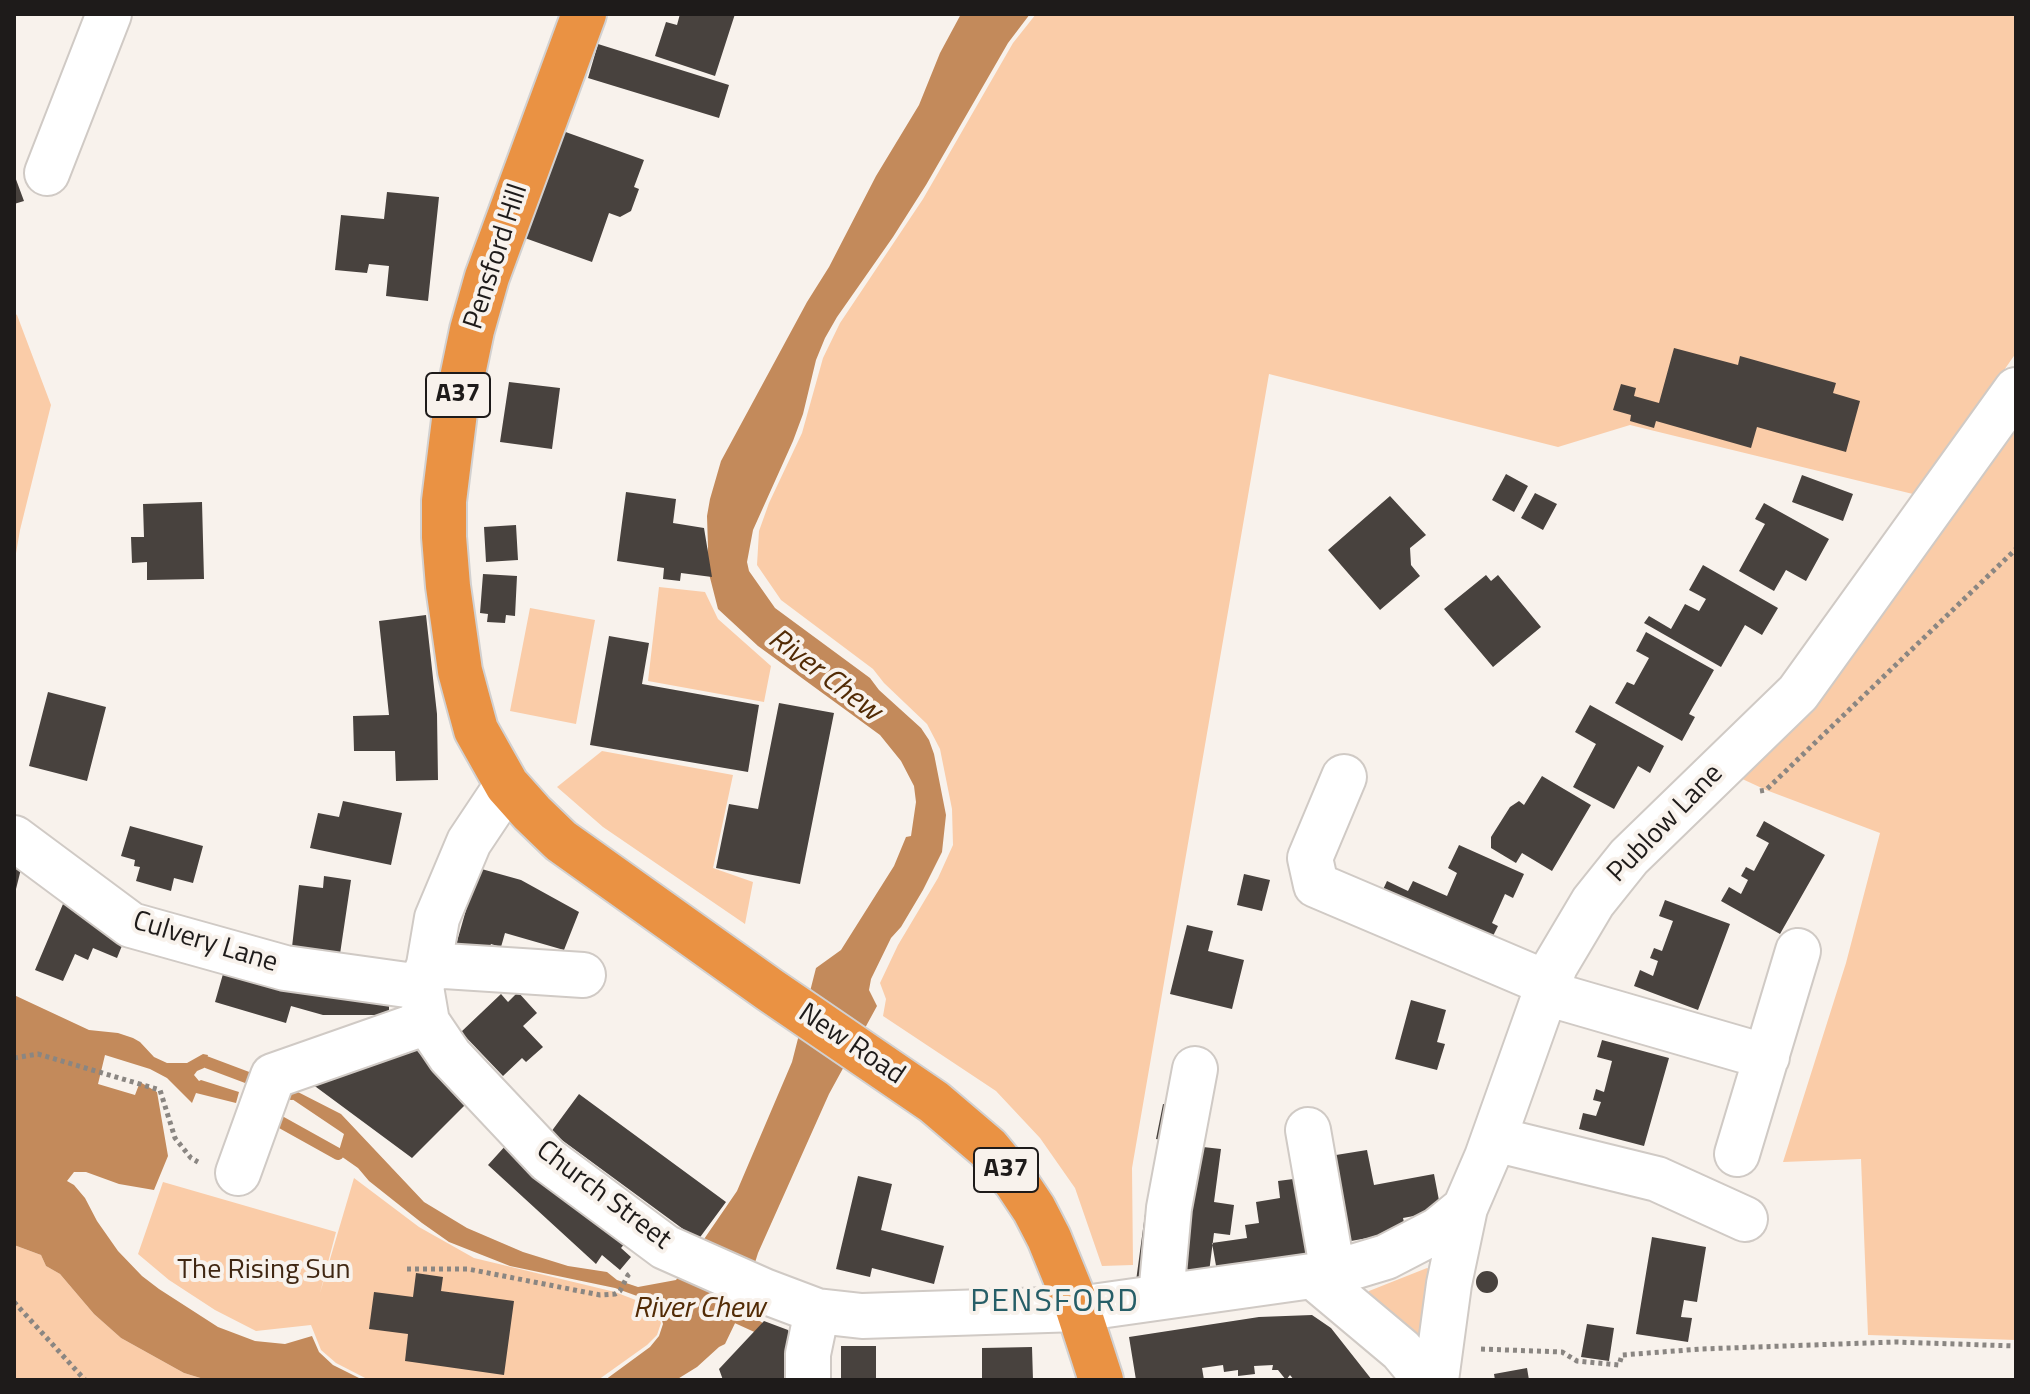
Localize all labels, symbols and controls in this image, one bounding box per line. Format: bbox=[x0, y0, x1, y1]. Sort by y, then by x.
street label: Pensford Hill bbox=[458, 180, 536, 334]
road number: A37 bbox=[426, 373, 490, 417]
water label: River Chew bbox=[760, 622, 888, 730]
street label: Publow Lane bbox=[1601, 758, 1731, 890]
street label: Culvery Lane bbox=[129, 905, 281, 981]
street label: New Road bbox=[791, 997, 911, 1093]
street label: Church Street bbox=[529, 1134, 677, 1258]
road number: A37 bbox=[974, 1148, 1038, 1192]
park label: The Rising Sun bbox=[177, 1254, 351, 1288]
district label: PENSFORD bbox=[970, 1284, 1140, 1322]
water label: River Chew bbox=[633, 1292, 765, 1328]

